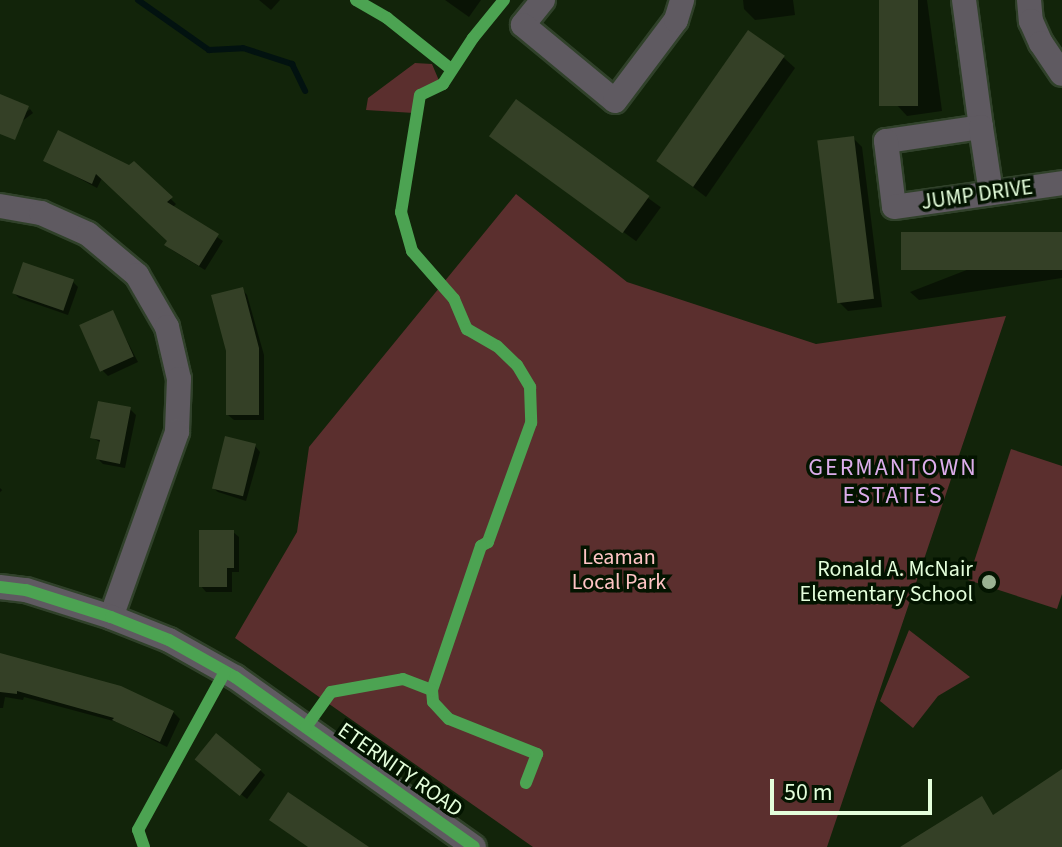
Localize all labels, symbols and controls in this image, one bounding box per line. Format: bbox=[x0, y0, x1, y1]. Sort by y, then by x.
street label: JUMP DRIVE bbox=[920, 174, 1034, 216]
district label: GERMANTOWN ESTATES bbox=[808, 454, 978, 510]
park label: Leaman Local Park bbox=[572, 544, 666, 596]
place label: Ronald A. McNair Elementary School bbox=[800, 556, 973, 608]
marker: Ronald A. McNair Elementary School bbox=[980, 573, 998, 591]
street label: ETERNITY ROAD bbox=[333, 717, 467, 823]
scale bar bbox=[774, 763, 936, 813]
text: 50 m bbox=[784, 775, 833, 810]

